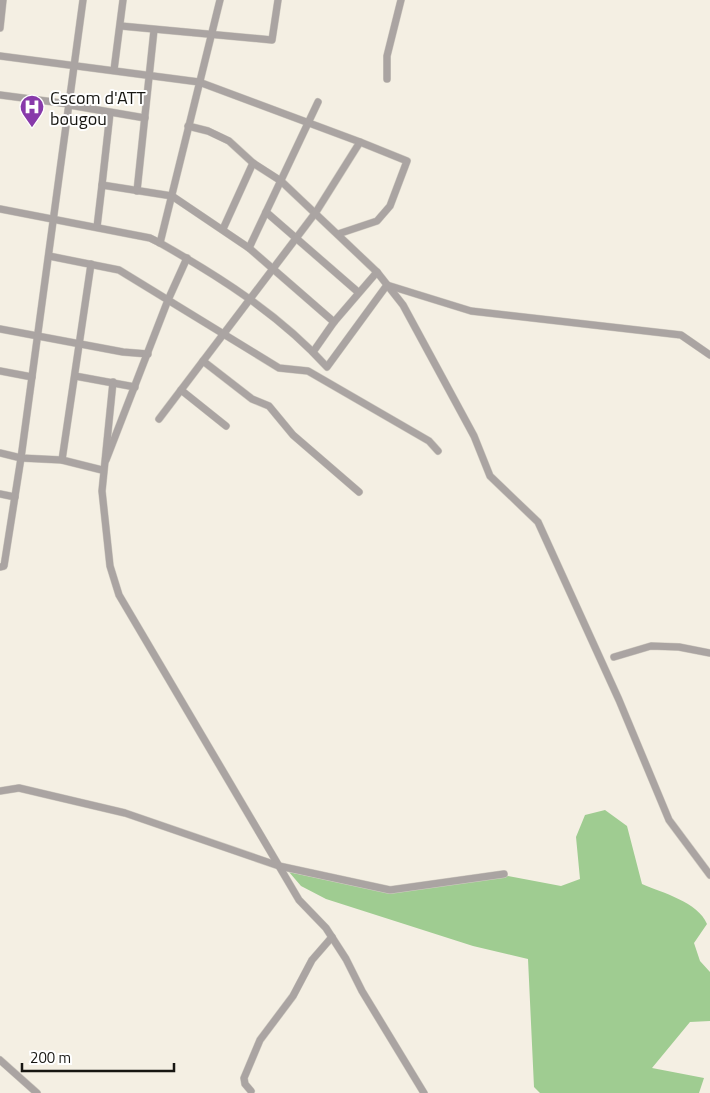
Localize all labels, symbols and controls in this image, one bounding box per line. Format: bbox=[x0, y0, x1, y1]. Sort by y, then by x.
place label: Cscom d'ATT bougou bbox=[50, 84, 146, 132]
hospital icon: Cscom d'ATT bougou bbox=[19, 94, 45, 128]
scale bar bbox=[22, 1040, 175, 1072]
text: 200 m bbox=[30, 1046, 71, 1069]

